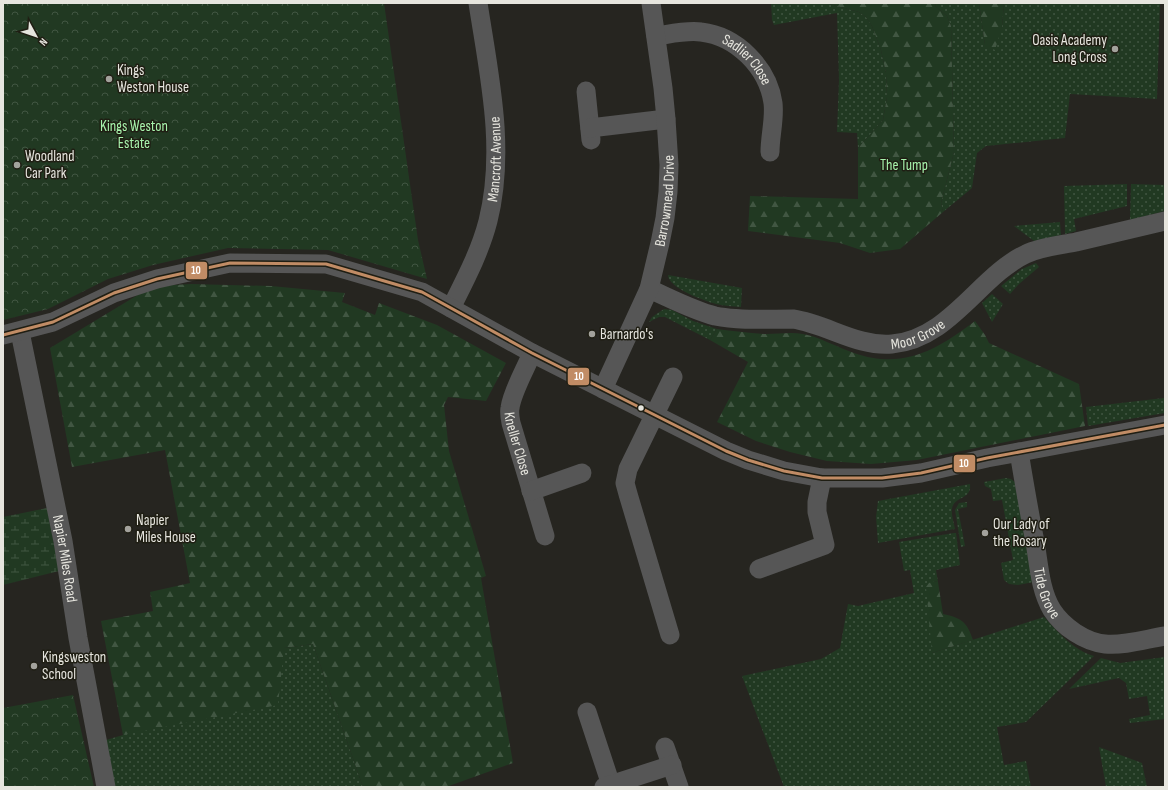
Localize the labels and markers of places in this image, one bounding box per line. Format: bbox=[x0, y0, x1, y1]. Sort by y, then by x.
place label: Oasis Academy Long Cross bbox=[1032, 31, 1107, 67]
marker: Oasis Academy Long Cross bbox=[1110, 44, 1120, 54]
place label: Kings Weston House bbox=[117, 61, 189, 97]
marker: Kings Weston House bbox=[104, 74, 114, 84]
place label: Woodland Car Park bbox=[25, 147, 74, 183]
marker: Woodland Car Park bbox=[12, 160, 22, 170]
place label: Barnardo's bbox=[600, 325, 653, 344]
marker: Barnardo's bbox=[587, 329, 597, 339]
unlabelled marker bbox=[636, 403, 646, 413]
place label: Napier Miles House bbox=[136, 511, 196, 547]
place label: Our Lady of the Rosary bbox=[993, 515, 1050, 551]
marker: Napier Miles House bbox=[123, 524, 133, 534]
marker: Our Lady of the Rosary bbox=[980, 528, 990, 538]
place label: Kingsweston School bbox=[42, 648, 106, 684]
marker: Kingsweston School bbox=[29, 661, 39, 671]

